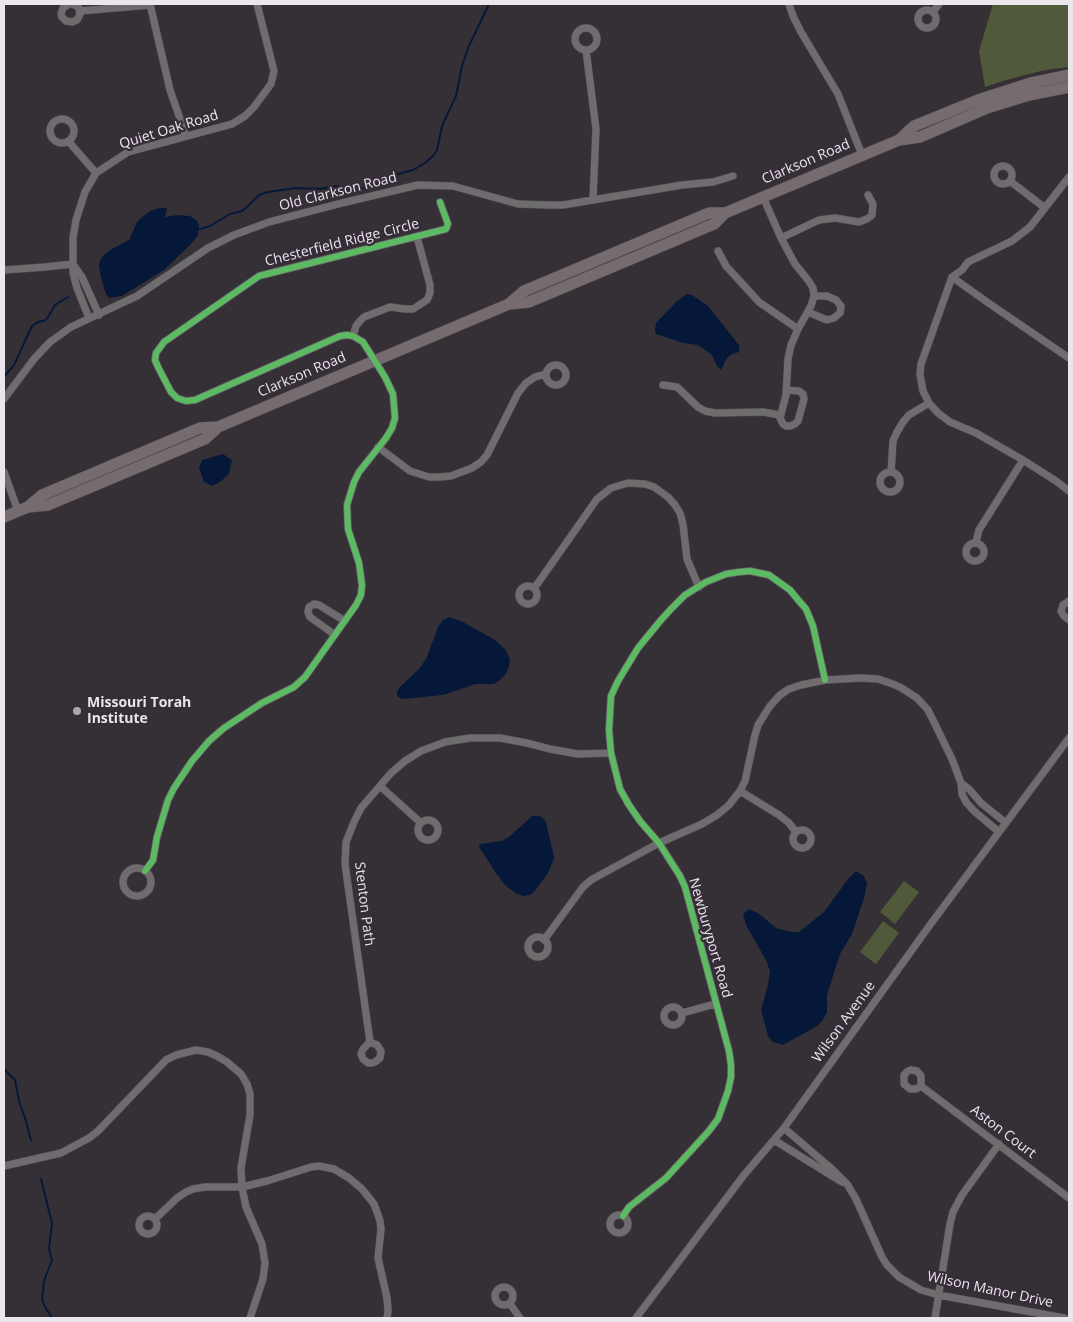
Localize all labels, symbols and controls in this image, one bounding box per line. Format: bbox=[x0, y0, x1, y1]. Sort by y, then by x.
street label: Quiet Oak Road bbox=[118, 107, 220, 153]
street label: Clarkson Road bbox=[759, 136, 853, 188]
street label: Old Clarkson Road bbox=[277, 169, 399, 215]
street label: Chesterfield Ridge Circle bbox=[263, 216, 421, 270]
street label: Clarkson Road bbox=[255, 349, 349, 401]
place label: Missouri Torah Institute bbox=[87, 695, 191, 728]
marker: Missouri Torah Institute bbox=[71, 705, 83, 717]
street label: Stenton Path bbox=[351, 861, 377, 947]
street label: Newburyport Road bbox=[685, 876, 735, 1000]
street label: Wilson Avenue bbox=[809, 978, 879, 1066]
street label: Aston Court bbox=[967, 1102, 1039, 1162]
street label: Wilson Manor Drive bbox=[925, 1268, 1055, 1312]

